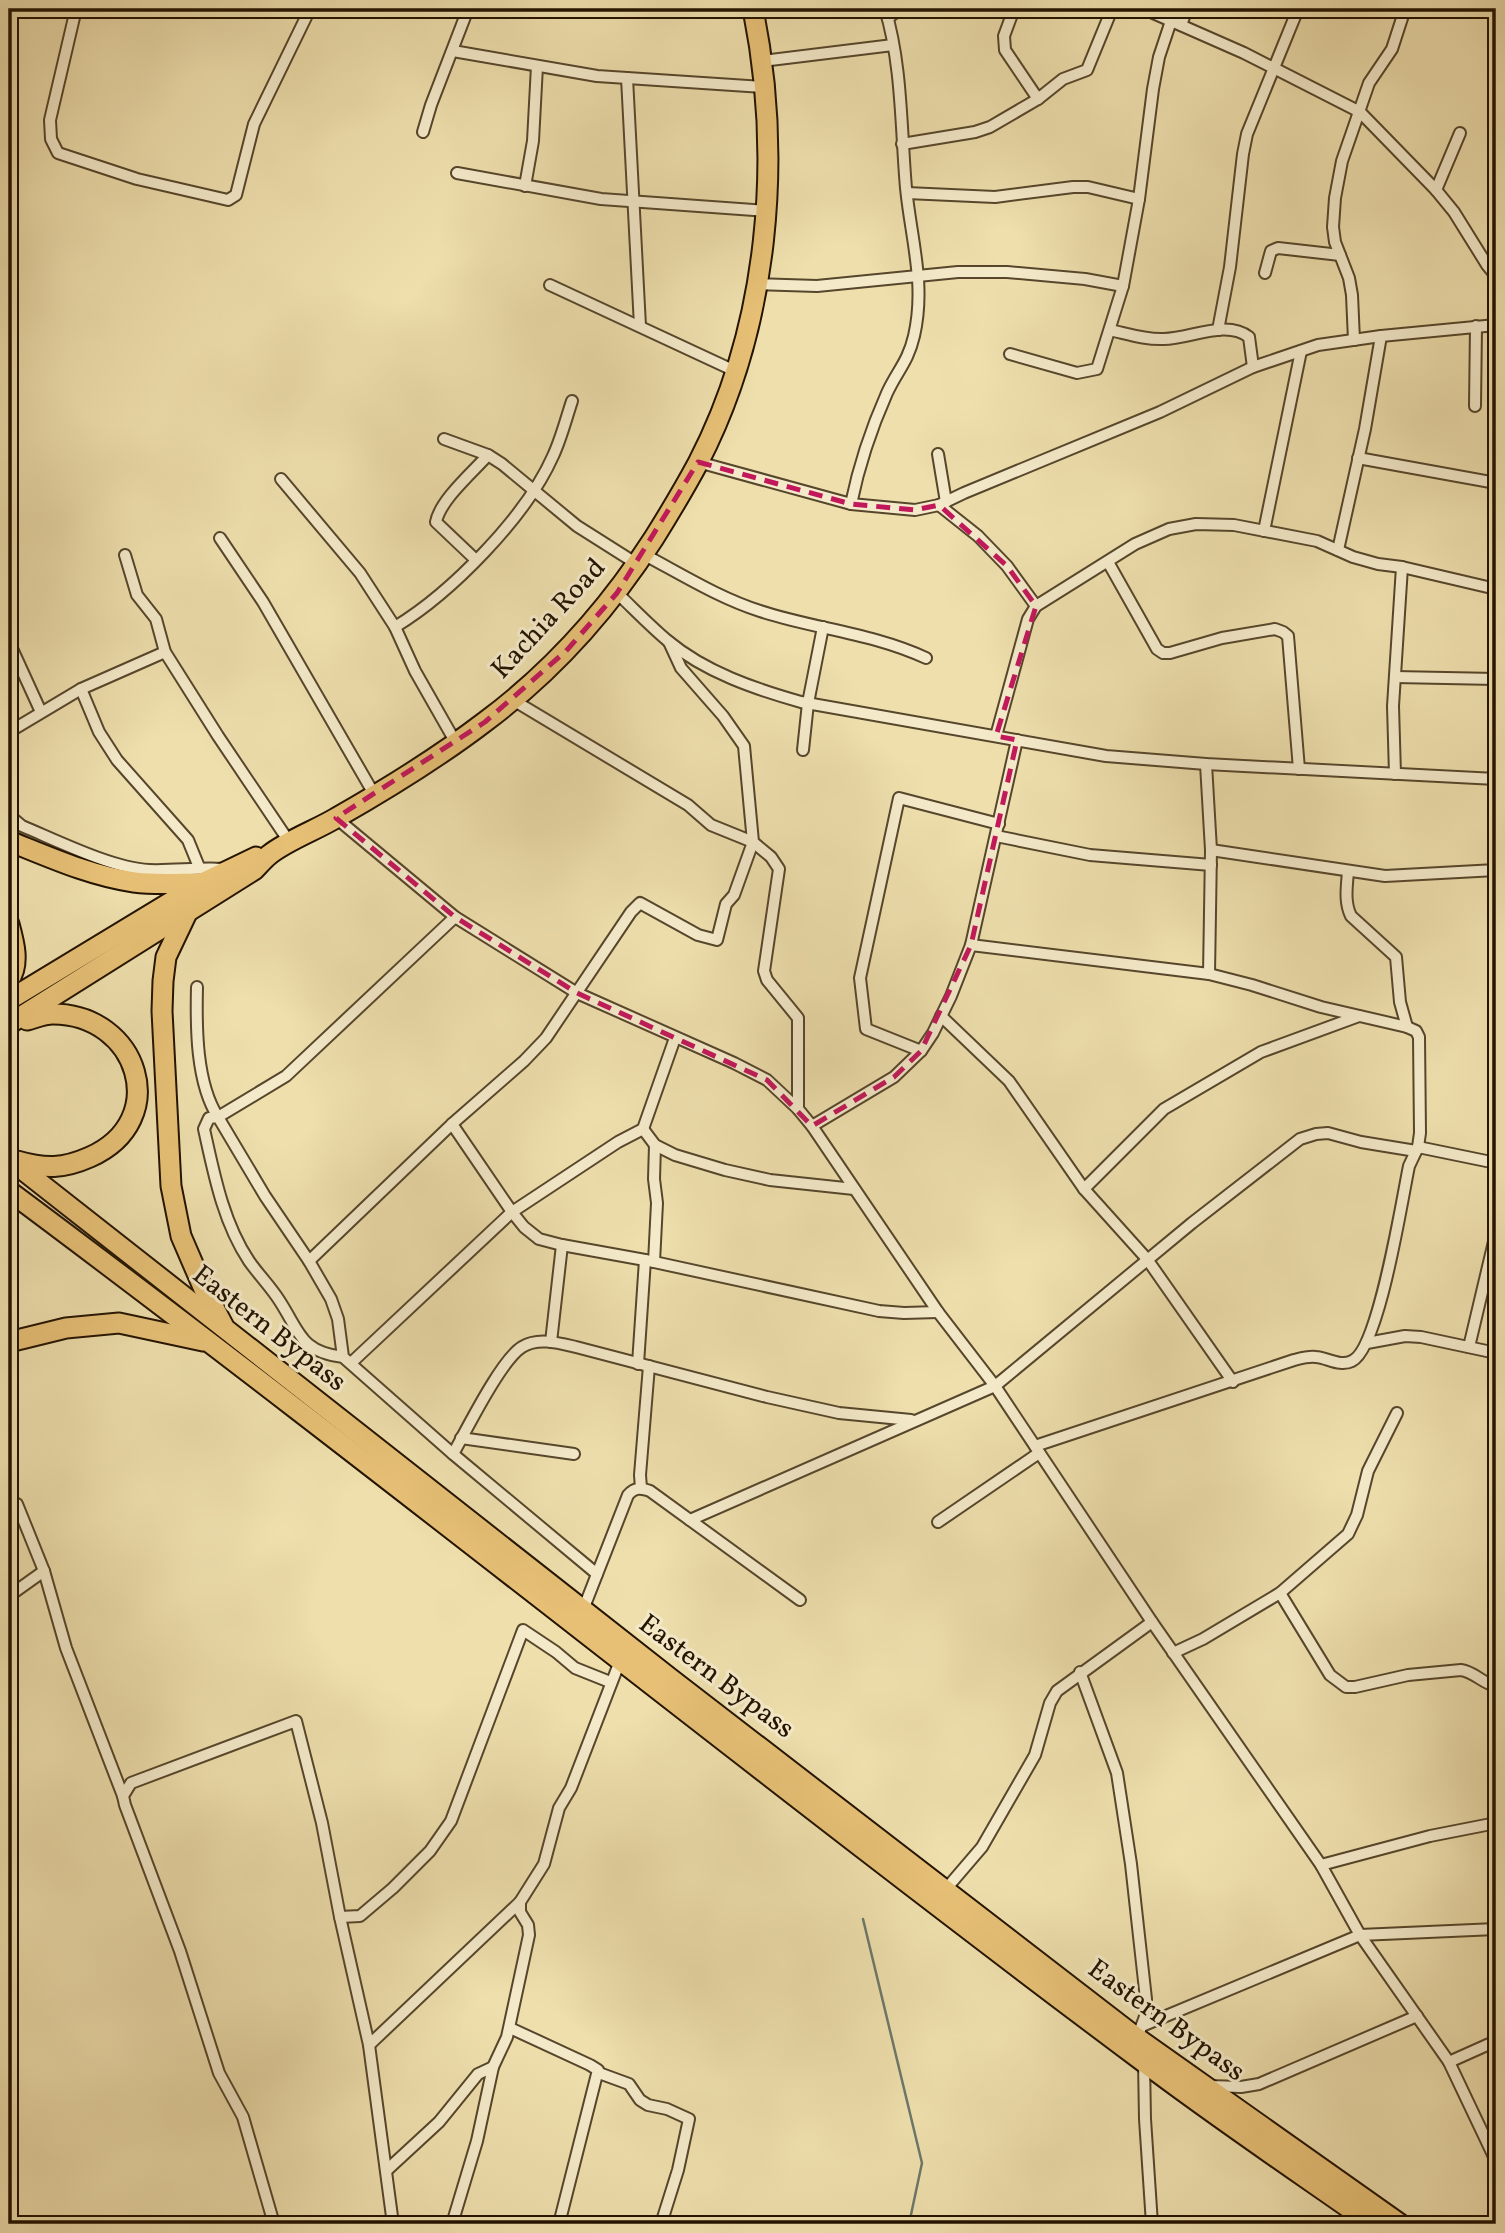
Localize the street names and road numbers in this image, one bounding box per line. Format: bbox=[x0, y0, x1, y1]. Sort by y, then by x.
street label: Kachia Road bbox=[483, 550, 615, 688]
street label: Eastern Bypass bbox=[184, 1256, 354, 1402]
street label: Eastern Bypass bbox=[630, 1605, 802, 1749]
street label: Eastern Bypass bbox=[1079, 1951, 1253, 2091]

